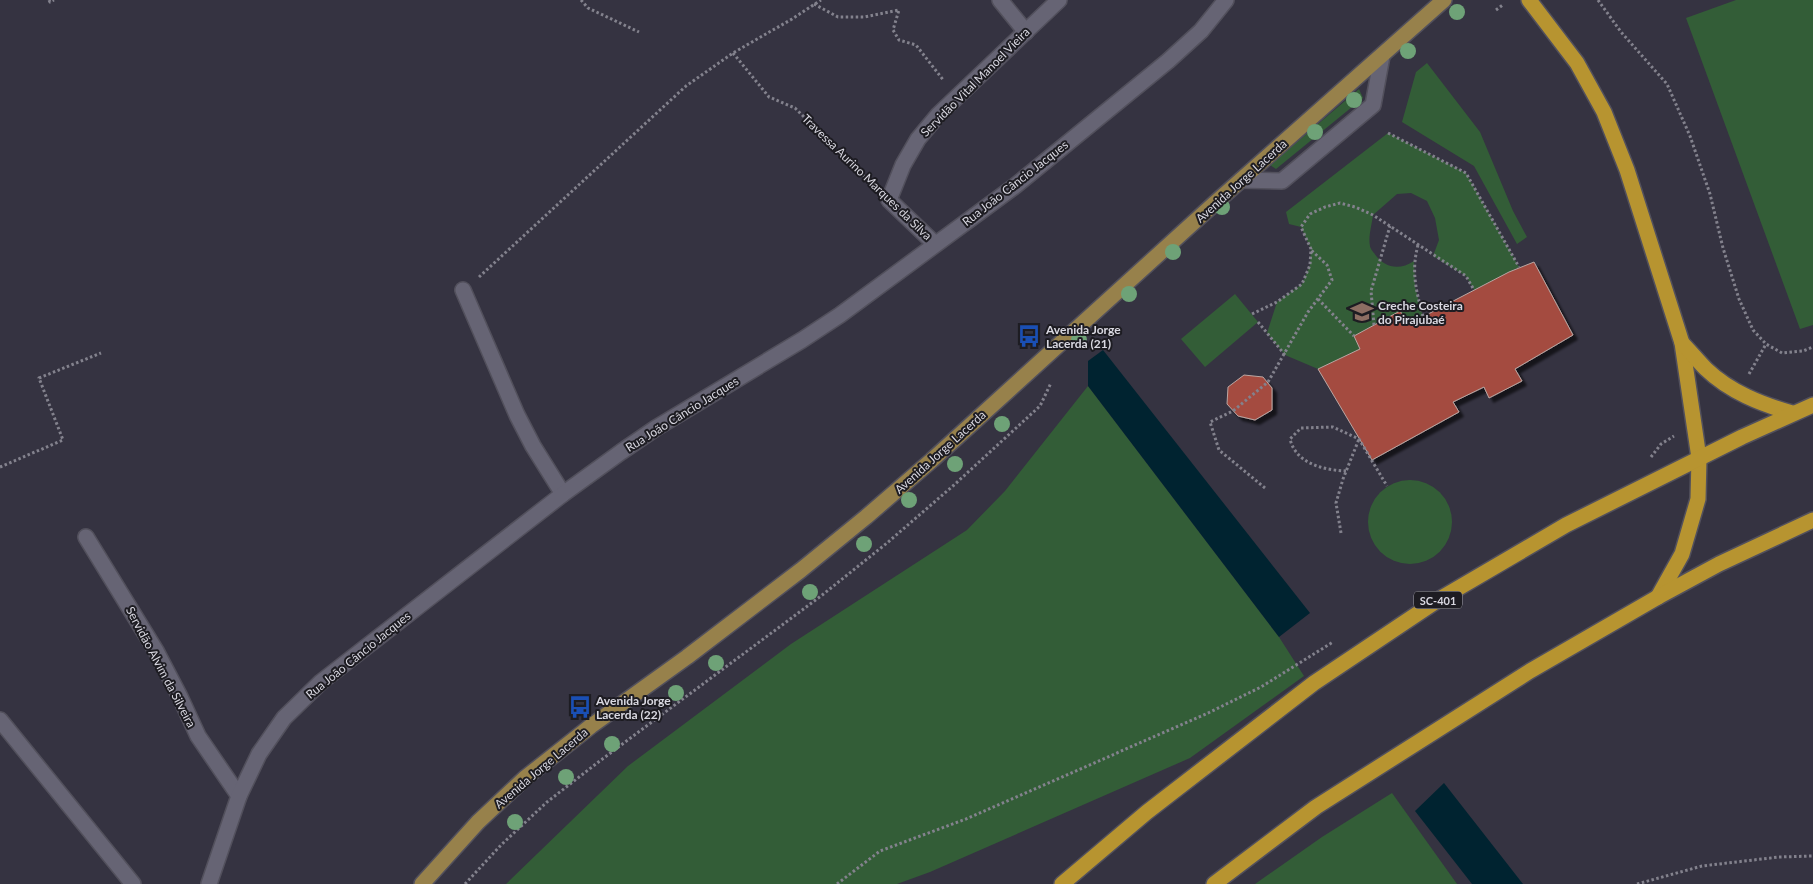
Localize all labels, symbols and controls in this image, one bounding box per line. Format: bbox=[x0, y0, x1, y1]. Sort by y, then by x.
street label: Servidão Vital Manoel Vieira bbox=[917, 24, 1033, 140]
street label: Travessa Aurino Marques da Silva bbox=[799, 111, 935, 243]
street label: Avenida Jorge Lacerda bbox=[1192, 136, 1290, 226]
street label: Rua João Câncio Jacques bbox=[959, 137, 1071, 229]
place label: Creche Costeira do Pirajubaé bbox=[1378, 298, 1463, 327]
school or university icon: Creche Costeira do Pirajubaé bbox=[1349, 299, 1375, 325]
place label: Avenida Jorge Lacerda (21) bbox=[1045, 322, 1121, 351]
bus stop icon: Avenida Jorge Lacerda (21) bbox=[1016, 323, 1042, 349]
street label: Rua João Câncio Jacques bbox=[623, 373, 741, 455]
street label: Avenida Jorge Lacerda bbox=[891, 407, 989, 497]
road number: SC-401 bbox=[1414, 592, 1462, 608]
street label: Servidão Alvim da Silveira bbox=[123, 604, 199, 730]
street label: Rua João Câncio Jacques bbox=[303, 608, 413, 702]
place label: Avenida Jorge Lacerda (22) bbox=[595, 693, 671, 722]
bus stop icon: Avenida Jorge Lacerda (22) bbox=[567, 694, 593, 720]
street label: Avenida Jorge Lacerda bbox=[491, 725, 591, 811]

